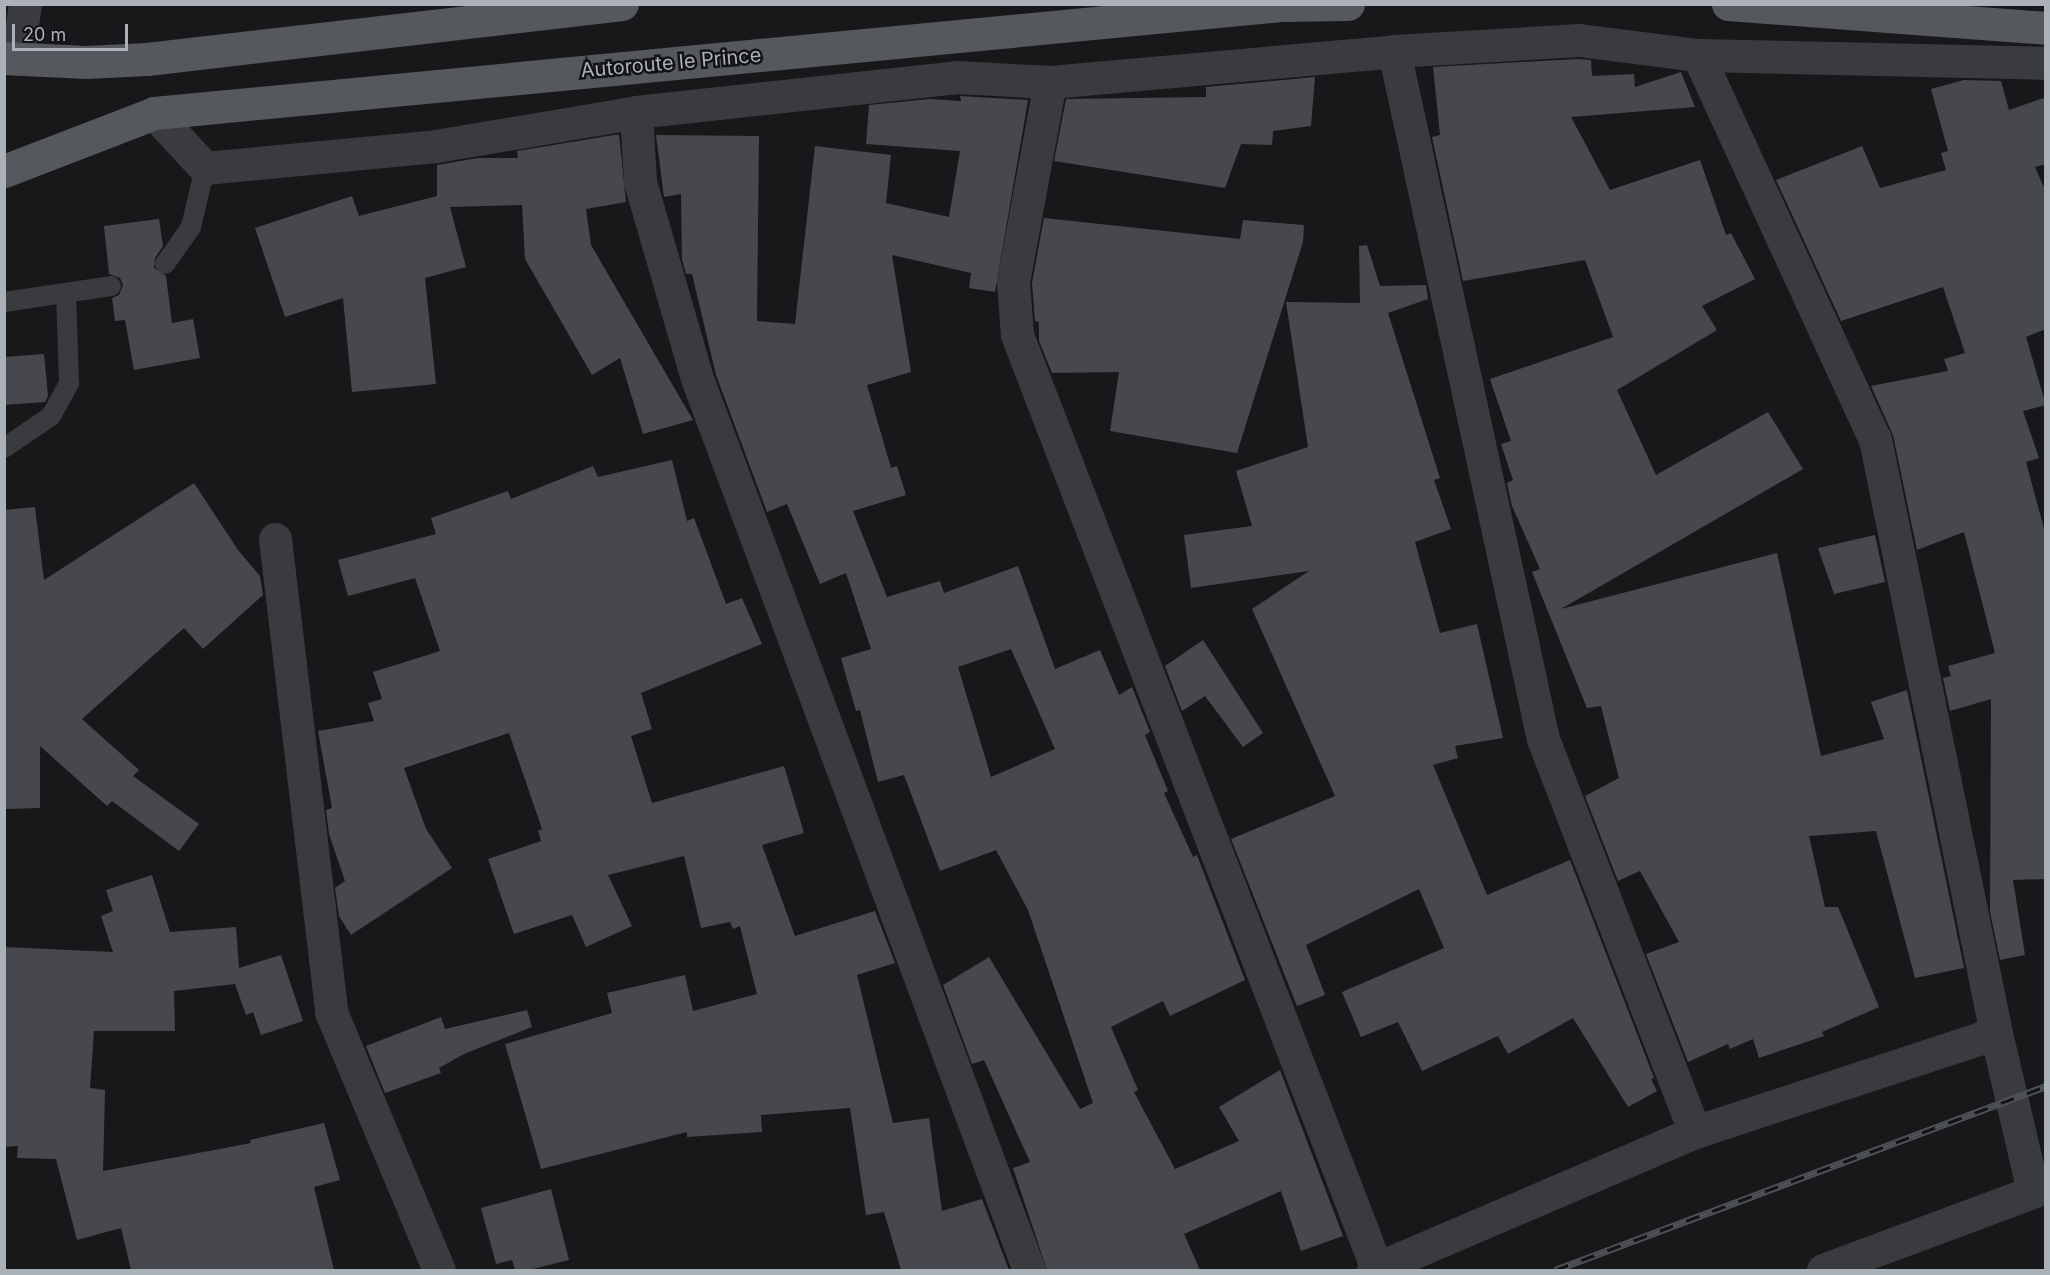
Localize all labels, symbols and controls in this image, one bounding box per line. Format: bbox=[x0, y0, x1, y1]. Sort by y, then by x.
scale bar bbox=[15, 12, 130, 50]
text: 20 m bbox=[23, 24, 66, 45]
street label: Autoroute le Prince bbox=[580, 43, 762, 83]

